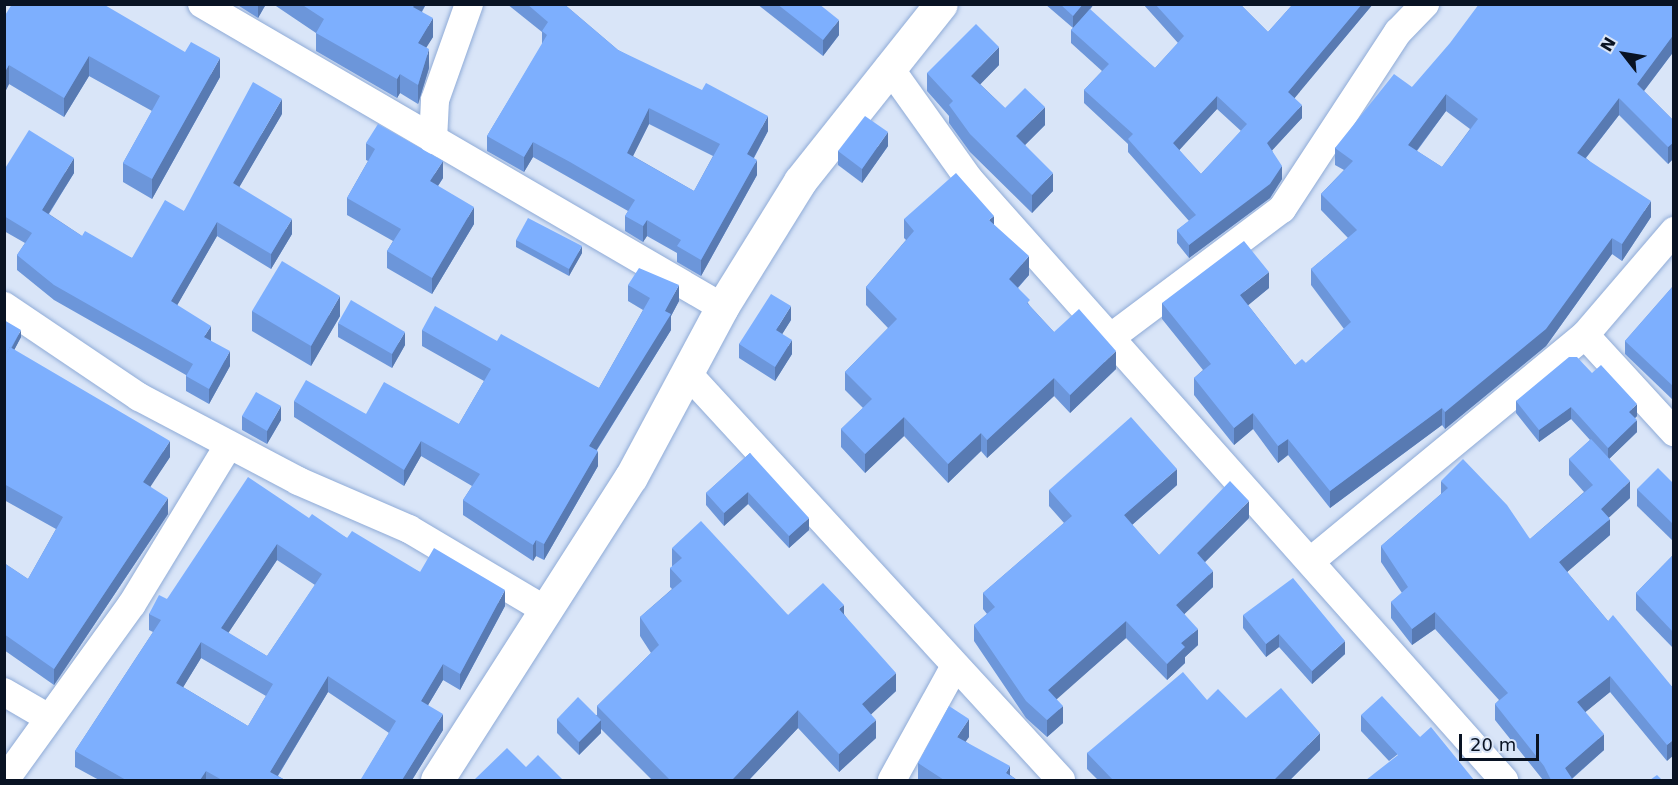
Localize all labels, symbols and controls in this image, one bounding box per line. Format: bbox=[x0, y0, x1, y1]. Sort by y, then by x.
north arrow bbox=[1594, 24, 1654, 84]
text: N bbox=[1597, 34, 1620, 55]
scale bar bbox=[1462, 722, 1542, 760]
text: 20 m bbox=[1470, 734, 1516, 755]

